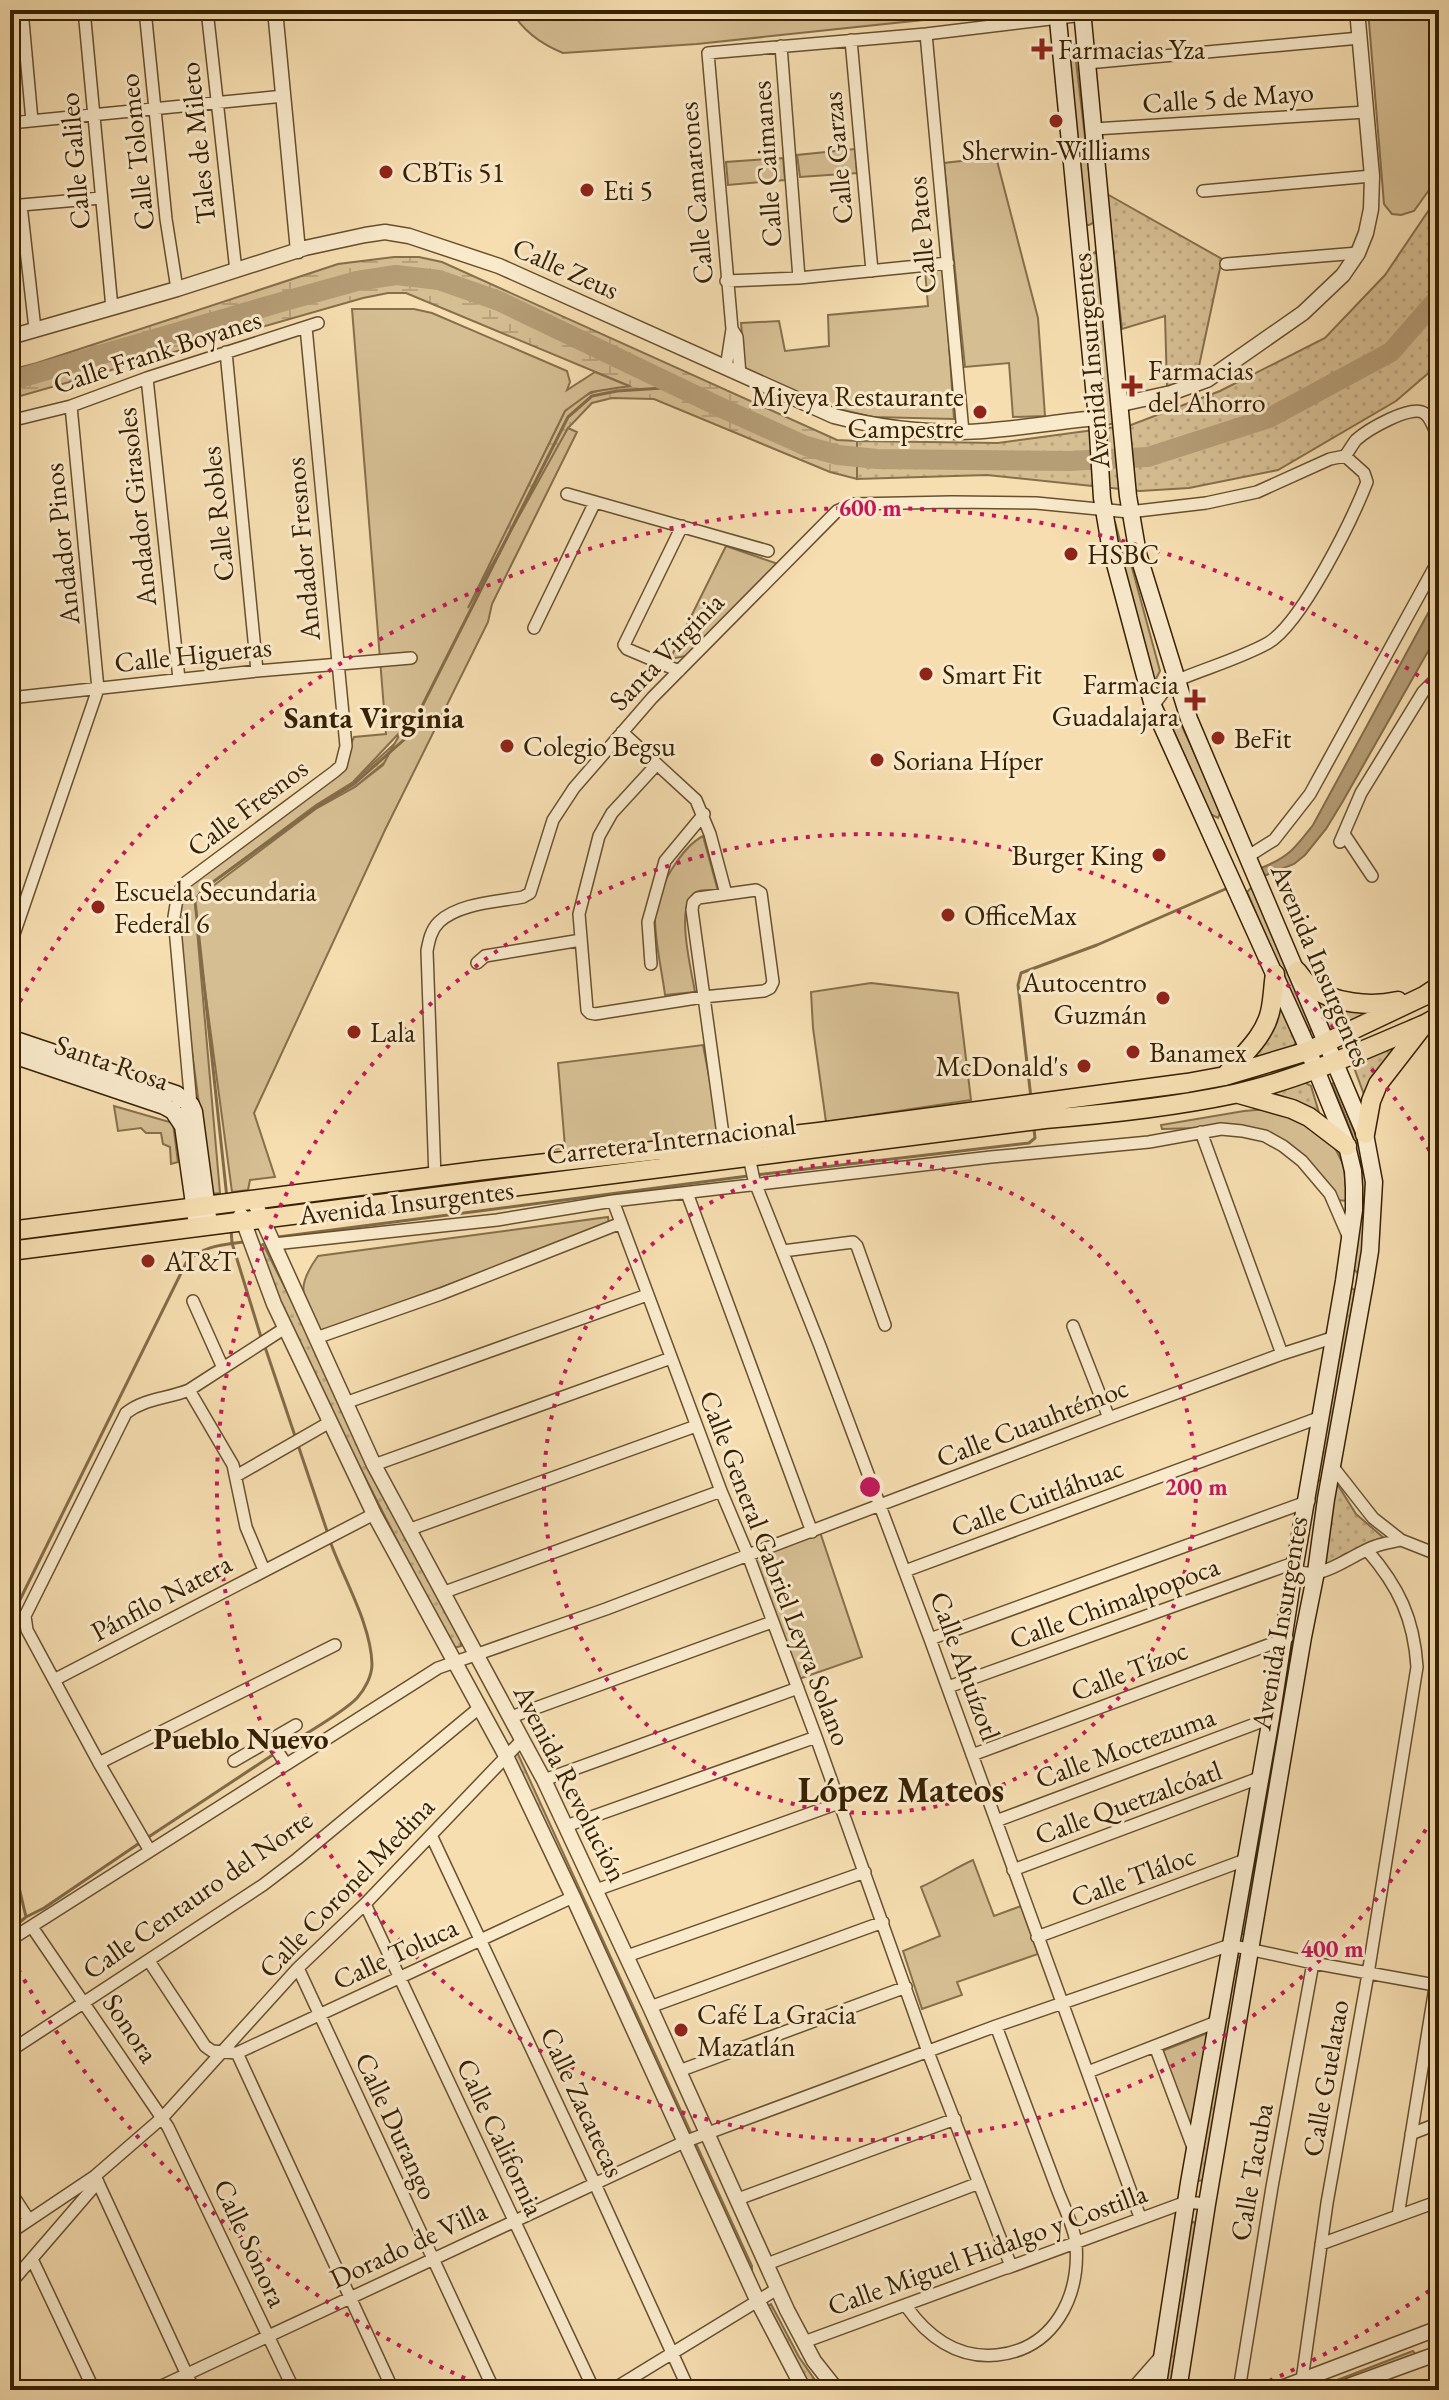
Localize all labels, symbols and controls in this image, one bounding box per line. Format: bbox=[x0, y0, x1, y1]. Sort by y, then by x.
place label: Farmacias Yza bbox=[1058, 31, 1206, 67]
marker: Farmacias Yza bbox=[1033, 40, 1051, 58]
street label: Tales de Mileto bbox=[171, 60, 223, 226]
street label: Calle Tolomeo bbox=[110, 72, 162, 232]
street label: Calle 5 de Mayo bbox=[1141, 73, 1315, 121]
street label: Calle Caimanes bbox=[742, 80, 790, 248]
street label: Calle Garzas bbox=[813, 90, 861, 226]
street label: Calle Galileo bbox=[50, 91, 98, 231]
street label: Calle Camarones bbox=[669, 100, 721, 286]
marker: Sherwin-Williams bbox=[1047, 112, 1065, 130]
place label: Sherwin-Williams bbox=[962, 132, 1150, 168]
place label: CBTis 51 bbox=[402, 154, 505, 190]
marker: CBTis 51 bbox=[377, 163, 395, 181]
place label: Eti 5 bbox=[603, 172, 653, 208]
street label: Calle Patos bbox=[898, 175, 944, 295]
marker: Eti 5 bbox=[578, 181, 596, 199]
street label: Calle Zeus bbox=[507, 229, 625, 307]
street label: Avenida Insurgentes bbox=[1063, 252, 1117, 471]
street label: Calle Frank Boyanes bbox=[48, 300, 266, 402]
place label: Farmacias del Ahorro bbox=[1148, 352, 1266, 420]
marker: Farmacias del Ahorro bbox=[1123, 377, 1141, 395]
place label: Miyeya Restaurante Campestre bbox=[751, 378, 964, 446]
marker: Miyeya Restaurante Campestre bbox=[971, 403, 989, 421]
street label: Andador Girasoles bbox=[108, 406, 164, 609]
street label: Calle Robles bbox=[192, 445, 242, 583]
street label: Andador Fresnos bbox=[276, 456, 328, 643]
street label: Andador Pinos bbox=[35, 461, 87, 628]
text: 600 m bbox=[838, 492, 902, 523]
place label: HSBC bbox=[1087, 536, 1159, 572]
marker: HSBC bbox=[1062, 545, 1080, 563]
street label: Santa Virginia bbox=[601, 584, 732, 718]
street label: Calle Higueras bbox=[113, 628, 273, 680]
place label: Smart Fit bbox=[942, 656, 1042, 692]
marker: Smart Fit bbox=[917, 665, 935, 683]
place label: Farmacia Guadalajara bbox=[1052, 666, 1180, 734]
marker: Farmacia Guadalajara bbox=[1186, 691, 1204, 709]
district label: Santa Virginia bbox=[284, 698, 465, 737]
place label: BeFit bbox=[1234, 720, 1292, 756]
place label: Colegio Begsu bbox=[523, 728, 676, 764]
marker: BeFit bbox=[1209, 729, 1227, 747]
marker: Colegio Begsu bbox=[498, 737, 516, 755]
place label: Soriana Híper bbox=[893, 742, 1044, 778]
street label: Calle Fresnos bbox=[179, 750, 315, 864]
marker: Soriana Híper bbox=[868, 751, 886, 769]
place label: Burger King bbox=[1012, 837, 1144, 873]
marker: Burger King bbox=[1150, 846, 1168, 864]
street label: Avenida Insurgentes bbox=[1263, 857, 1381, 1072]
place label: Escuela Secundaria Federal 6 bbox=[114, 873, 318, 941]
place label: OfficeMax bbox=[964, 897, 1077, 933]
marker: Escuela Secundaria Federal 6 bbox=[89, 898, 107, 916]
marker: OfficeMax bbox=[939, 906, 957, 924]
place label: Autocentro Guzmán bbox=[1021, 964, 1147, 1032]
marker: Autocentro Guzmán bbox=[1154, 989, 1172, 1007]
place label: Lala bbox=[370, 1014, 416, 1050]
marker: Lala bbox=[345, 1023, 363, 1041]
street label: Santa Rosa bbox=[50, 1026, 175, 1099]
place label: Banamex bbox=[1149, 1034, 1247, 1070]
marker: Banamex bbox=[1124, 1043, 1142, 1061]
place label: McDonald's bbox=[935, 1048, 1068, 1084]
marker: McDonald's bbox=[1075, 1057, 1093, 1075]
street label: Carretera Internacional bbox=[544, 1106, 798, 1172]
street label: Avenida Insurgentes bbox=[295, 1171, 516, 1233]
place label: AT&T bbox=[163, 1243, 237, 1279]
marker: AT&T bbox=[139, 1252, 157, 1270]
street label: Calle Cuauhtémoc bbox=[931, 1369, 1133, 1475]
street label: Calle General Gabriel Leyva Solano bbox=[692, 1385, 860, 1751]
street label: Calle Cuitláhuac bbox=[946, 1449, 1128, 1545]
text: 200 m bbox=[1164, 1471, 1228, 1502]
centre of rings bbox=[856, 1473, 884, 1501]
street label: Avenida Insurgentes bbox=[1242, 1513, 1316, 1734]
street label: Pánfilo Natera bbox=[84, 1545, 238, 1649]
street label: Calle Chimalpopoca bbox=[1004, 1547, 1225, 1657]
street label: Calle Ahuízotl bbox=[922, 1586, 1010, 1746]
street label: Calle Tízoc bbox=[1065, 1631, 1193, 1709]
street label: Avenida Revolución bbox=[505, 1677, 636, 1888]
street label: Calle Moctezuma bbox=[1030, 1697, 1221, 1796]
district label: Pueblo Nuevo bbox=[154, 1719, 328, 1758]
street label: Calle Quetzalcóatl bbox=[1030, 1751, 1227, 1852]
district label: López Mateos bbox=[798, 1766, 1004, 1813]
street label: Calle Coronel Medina bbox=[250, 1788, 442, 1985]
street label: Calle Centauro del Norte bbox=[75, 1801, 319, 1987]
street label: Calle Tláloc bbox=[1066, 1837, 1200, 1915]
street label: Calle Toluca bbox=[327, 1908, 464, 1998]
text: 400 m bbox=[1300, 1933, 1364, 1964]
street label: Sonora bbox=[95, 1986, 168, 2070]
place label: Café La Gracia Mazatlán bbox=[697, 1996, 857, 2064]
street label: Calle Guelatao bbox=[1293, 1997, 1357, 2159]
street label: Calle Zacatecas bbox=[532, 2021, 634, 2183]
marker: Café La Gracia Mazatlán bbox=[672, 2021, 690, 2039]
street label: Calle Durango bbox=[347, 2047, 447, 2205]
street label: Calle California bbox=[449, 2052, 554, 2222]
street label: Calle Tacuba bbox=[1221, 2100, 1281, 2244]
street label: Calle Sonora bbox=[206, 2173, 297, 2313]
street label: Calle Miguel Hidalgo y Costilla bbox=[822, 2174, 1152, 2324]
street label: Dorado de Villa bbox=[324, 2192, 493, 2296]

